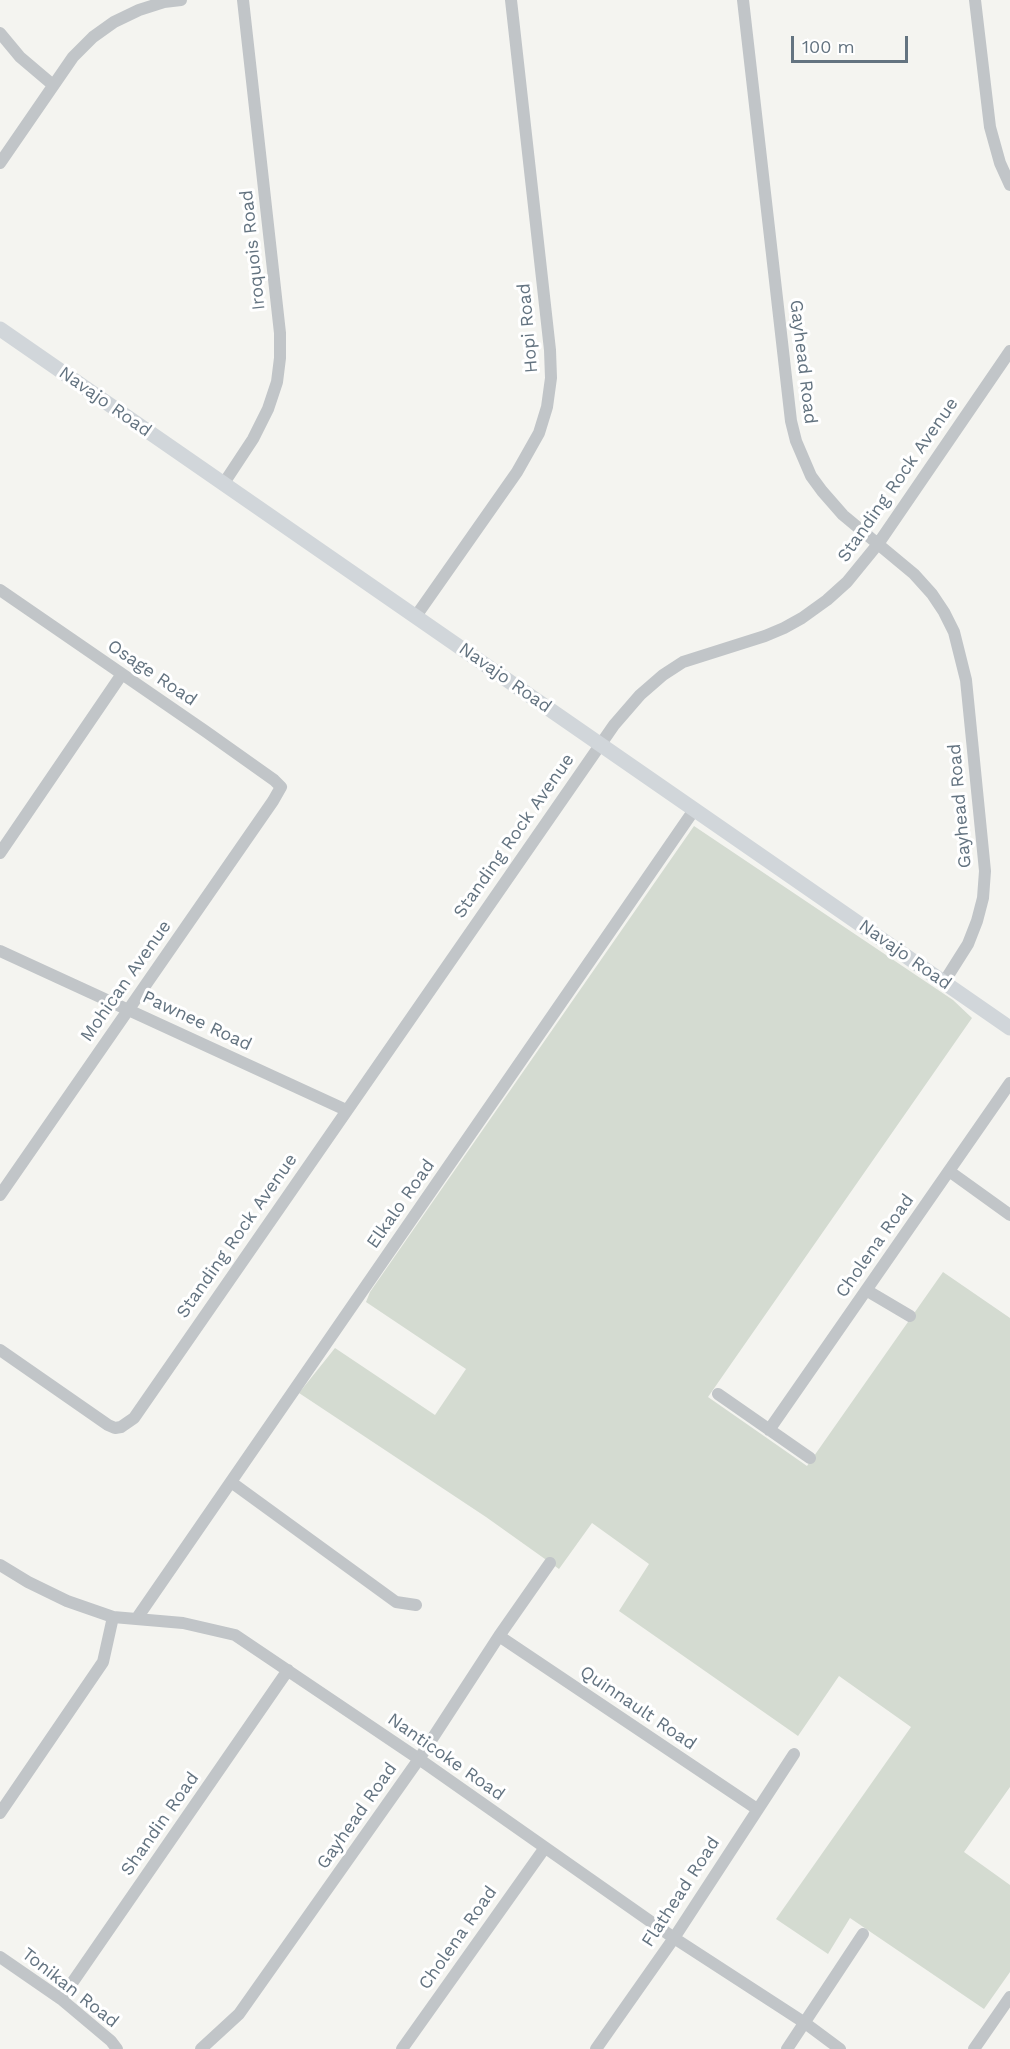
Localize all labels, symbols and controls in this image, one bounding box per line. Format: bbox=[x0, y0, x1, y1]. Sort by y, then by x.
scale bar bbox=[794, 24, 911, 62]
text: 100 m bbox=[802, 36, 855, 57]
street label: Iroquois Road bbox=[236, 189, 270, 311]
street label: Hopi Road bbox=[513, 282, 543, 374]
street label: Gayhead Road bbox=[785, 299, 821, 425]
street label: Navajo Road bbox=[55, 362, 155, 442]
street label: Standing Rock Avenue bbox=[833, 394, 963, 566]
street label: Osage Road bbox=[103, 635, 201, 711]
street label: Navajo Road bbox=[455, 638, 555, 718]
street label: Gayhead Road bbox=[944, 743, 976, 869]
street label: Standing Rock Avenue bbox=[449, 750, 579, 922]
street label: Navajo Road bbox=[855, 915, 955, 995]
street label: Mohican Avenue bbox=[76, 916, 176, 1046]
street label: Pawnee Road bbox=[139, 986, 255, 1056]
street label: Standing Rock Avenue bbox=[172, 1150, 302, 1322]
street label: Elkalo Road bbox=[362, 1155, 440, 1253]
street label: Cholena Road bbox=[831, 1190, 919, 1302]
street label: Quinnault Road bbox=[576, 1661, 700, 1755]
street label: Nanticoke Road bbox=[383, 1709, 509, 1805]
street label: Gayhead Road bbox=[312, 1759, 402, 1873]
street label: Shandin Road bbox=[116, 1768, 204, 1880]
street label: Flathead Road bbox=[637, 1833, 725, 1951]
street label: Cholena Road bbox=[414, 1882, 502, 1994]
street label: Tonikan Road bbox=[17, 1943, 123, 2033]

